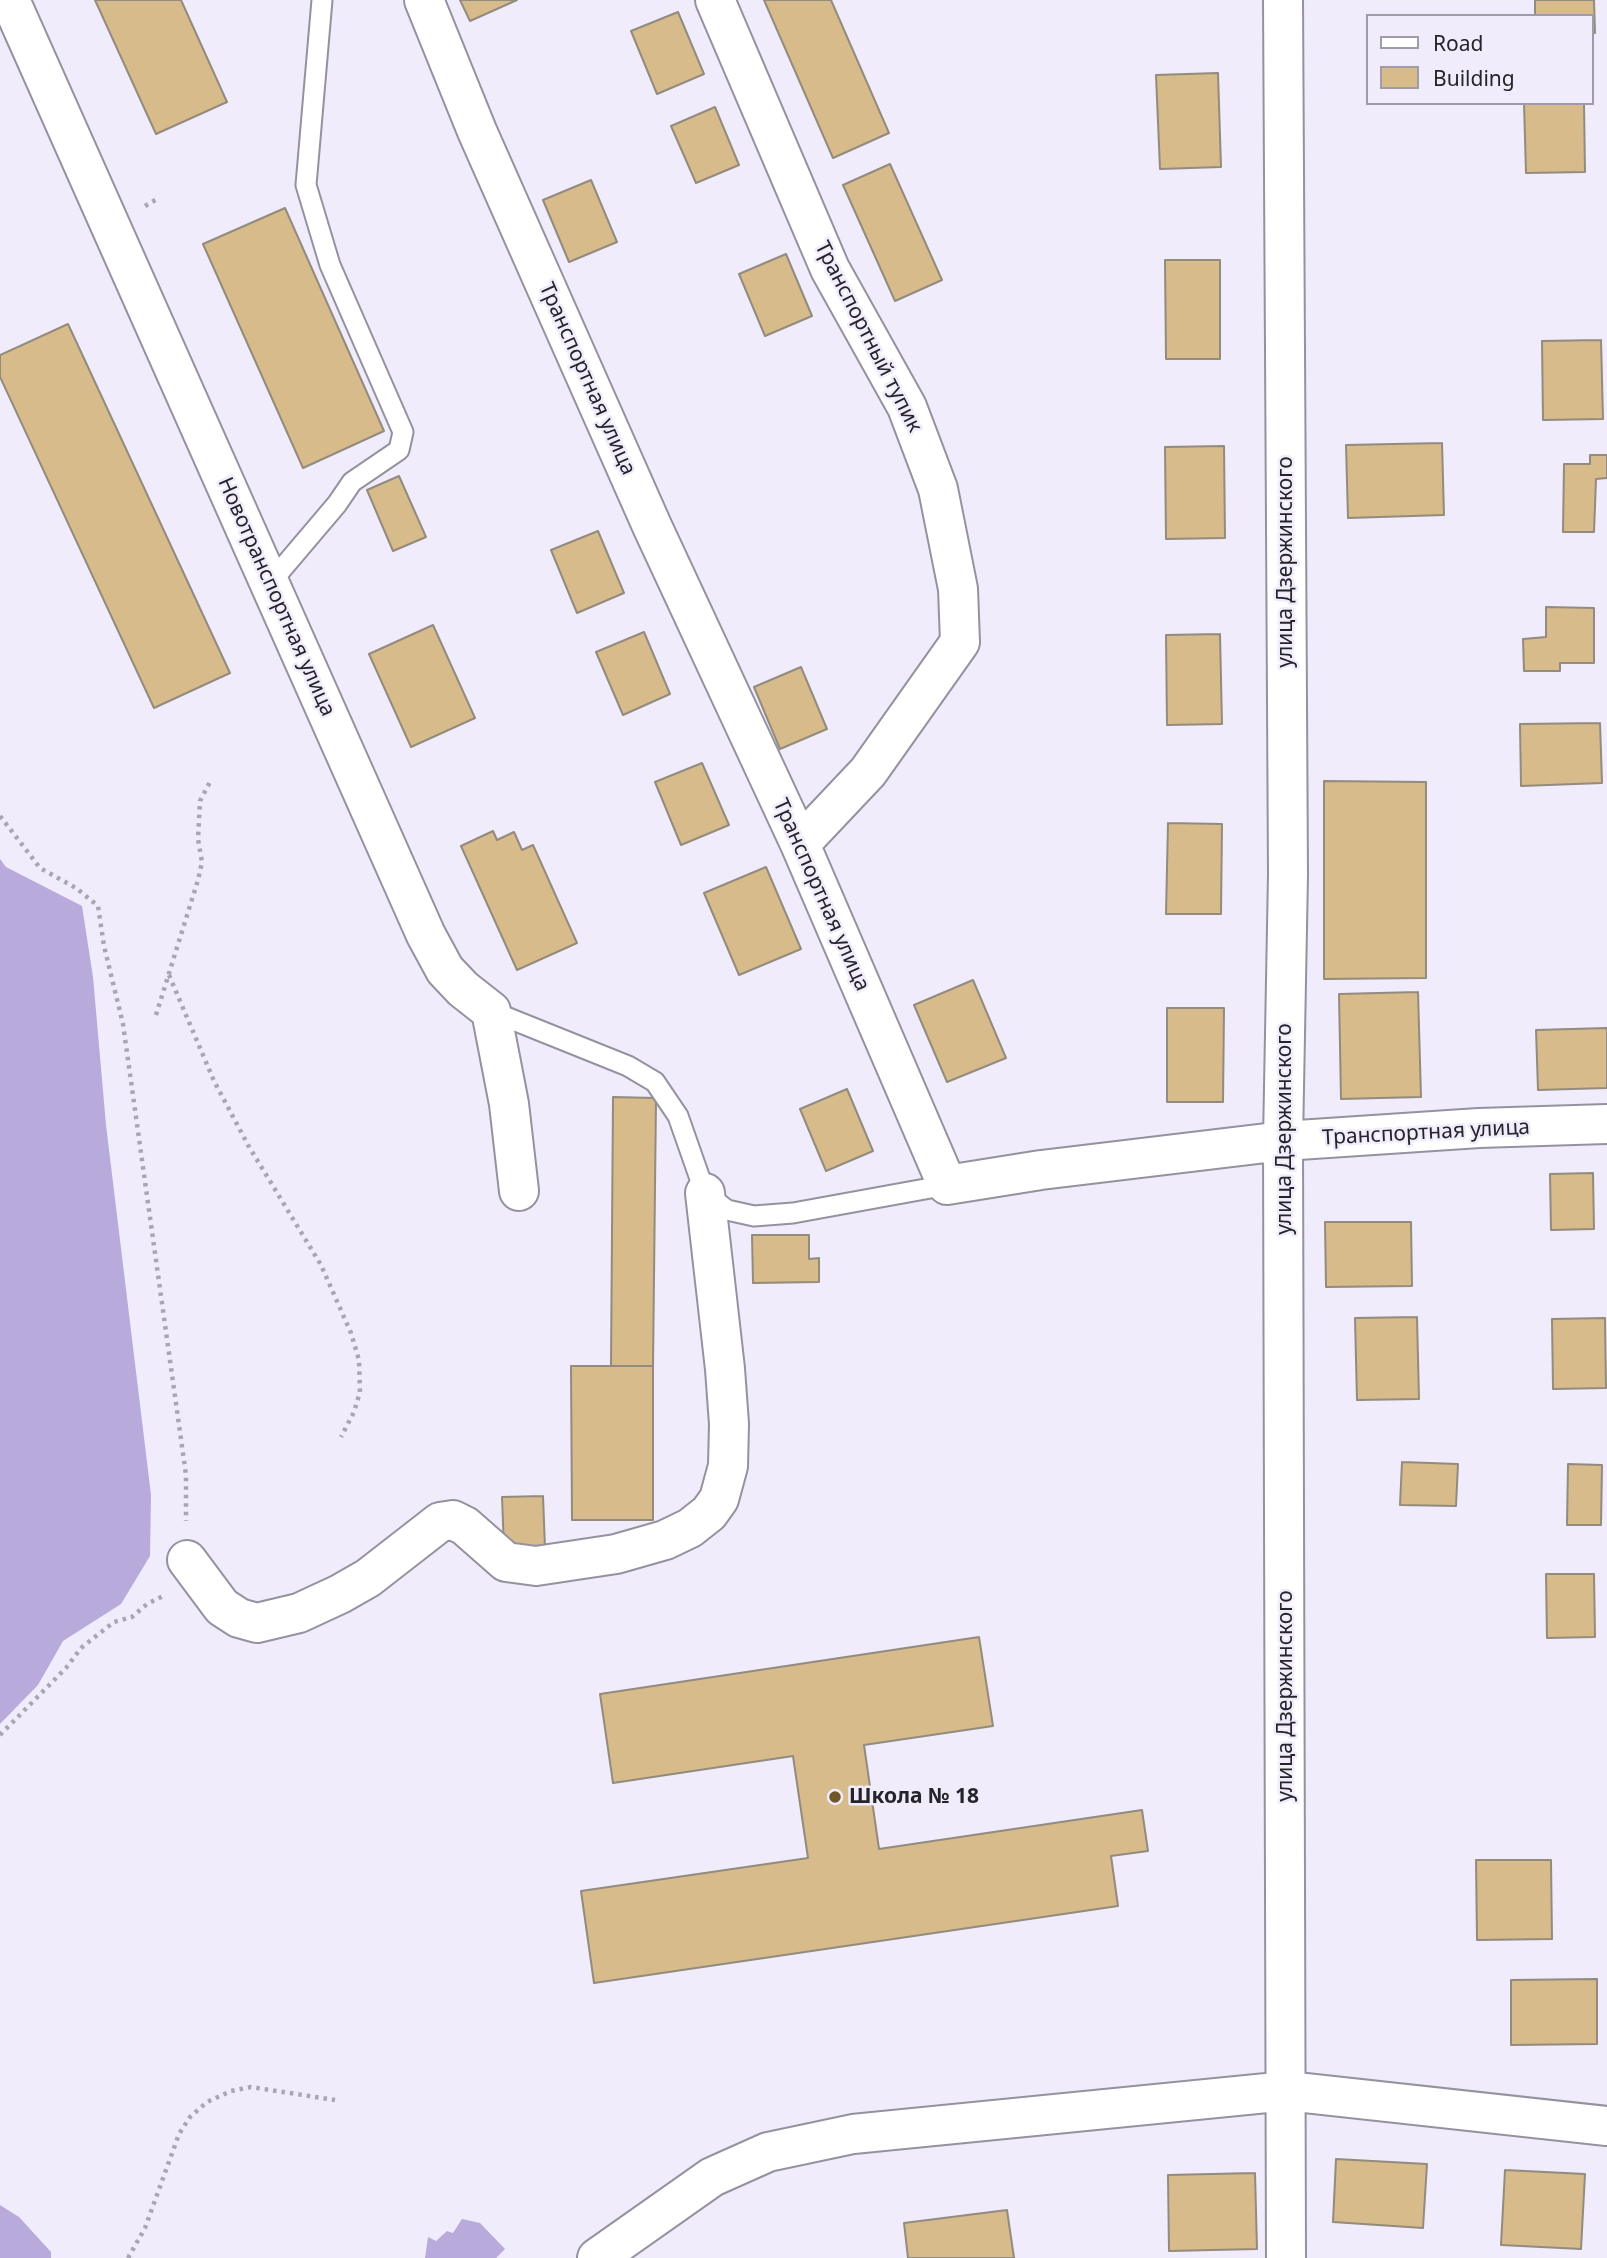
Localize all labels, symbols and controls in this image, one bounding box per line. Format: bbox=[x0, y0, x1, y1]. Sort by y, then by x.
legend bbox=[1366, 14, 1593, 105]
text: Road bbox=[1433, 29, 1483, 57]
text: Building bbox=[1433, 64, 1515, 92]
street label: Транспортный тупик bbox=[809, 237, 927, 437]
street label: Транспортная улица bbox=[533, 279, 641, 479]
street label: улица Дзержинского bbox=[1273, 456, 1299, 668]
street label: Новотранспортная улица bbox=[212, 474, 340, 720]
street label: Транспортная улица bbox=[767, 795, 875, 995]
street label: улица Дзержинского bbox=[1272, 1023, 1298, 1235]
street label: Транспортная улица bbox=[1322, 1115, 1530, 1151]
street label: улица Дзержинского bbox=[1273, 1590, 1299, 1802]
place label: Школа № 18 bbox=[849, 1784, 979, 1810]
marker: Школа № 18 bbox=[827, 1789, 843, 1805]

